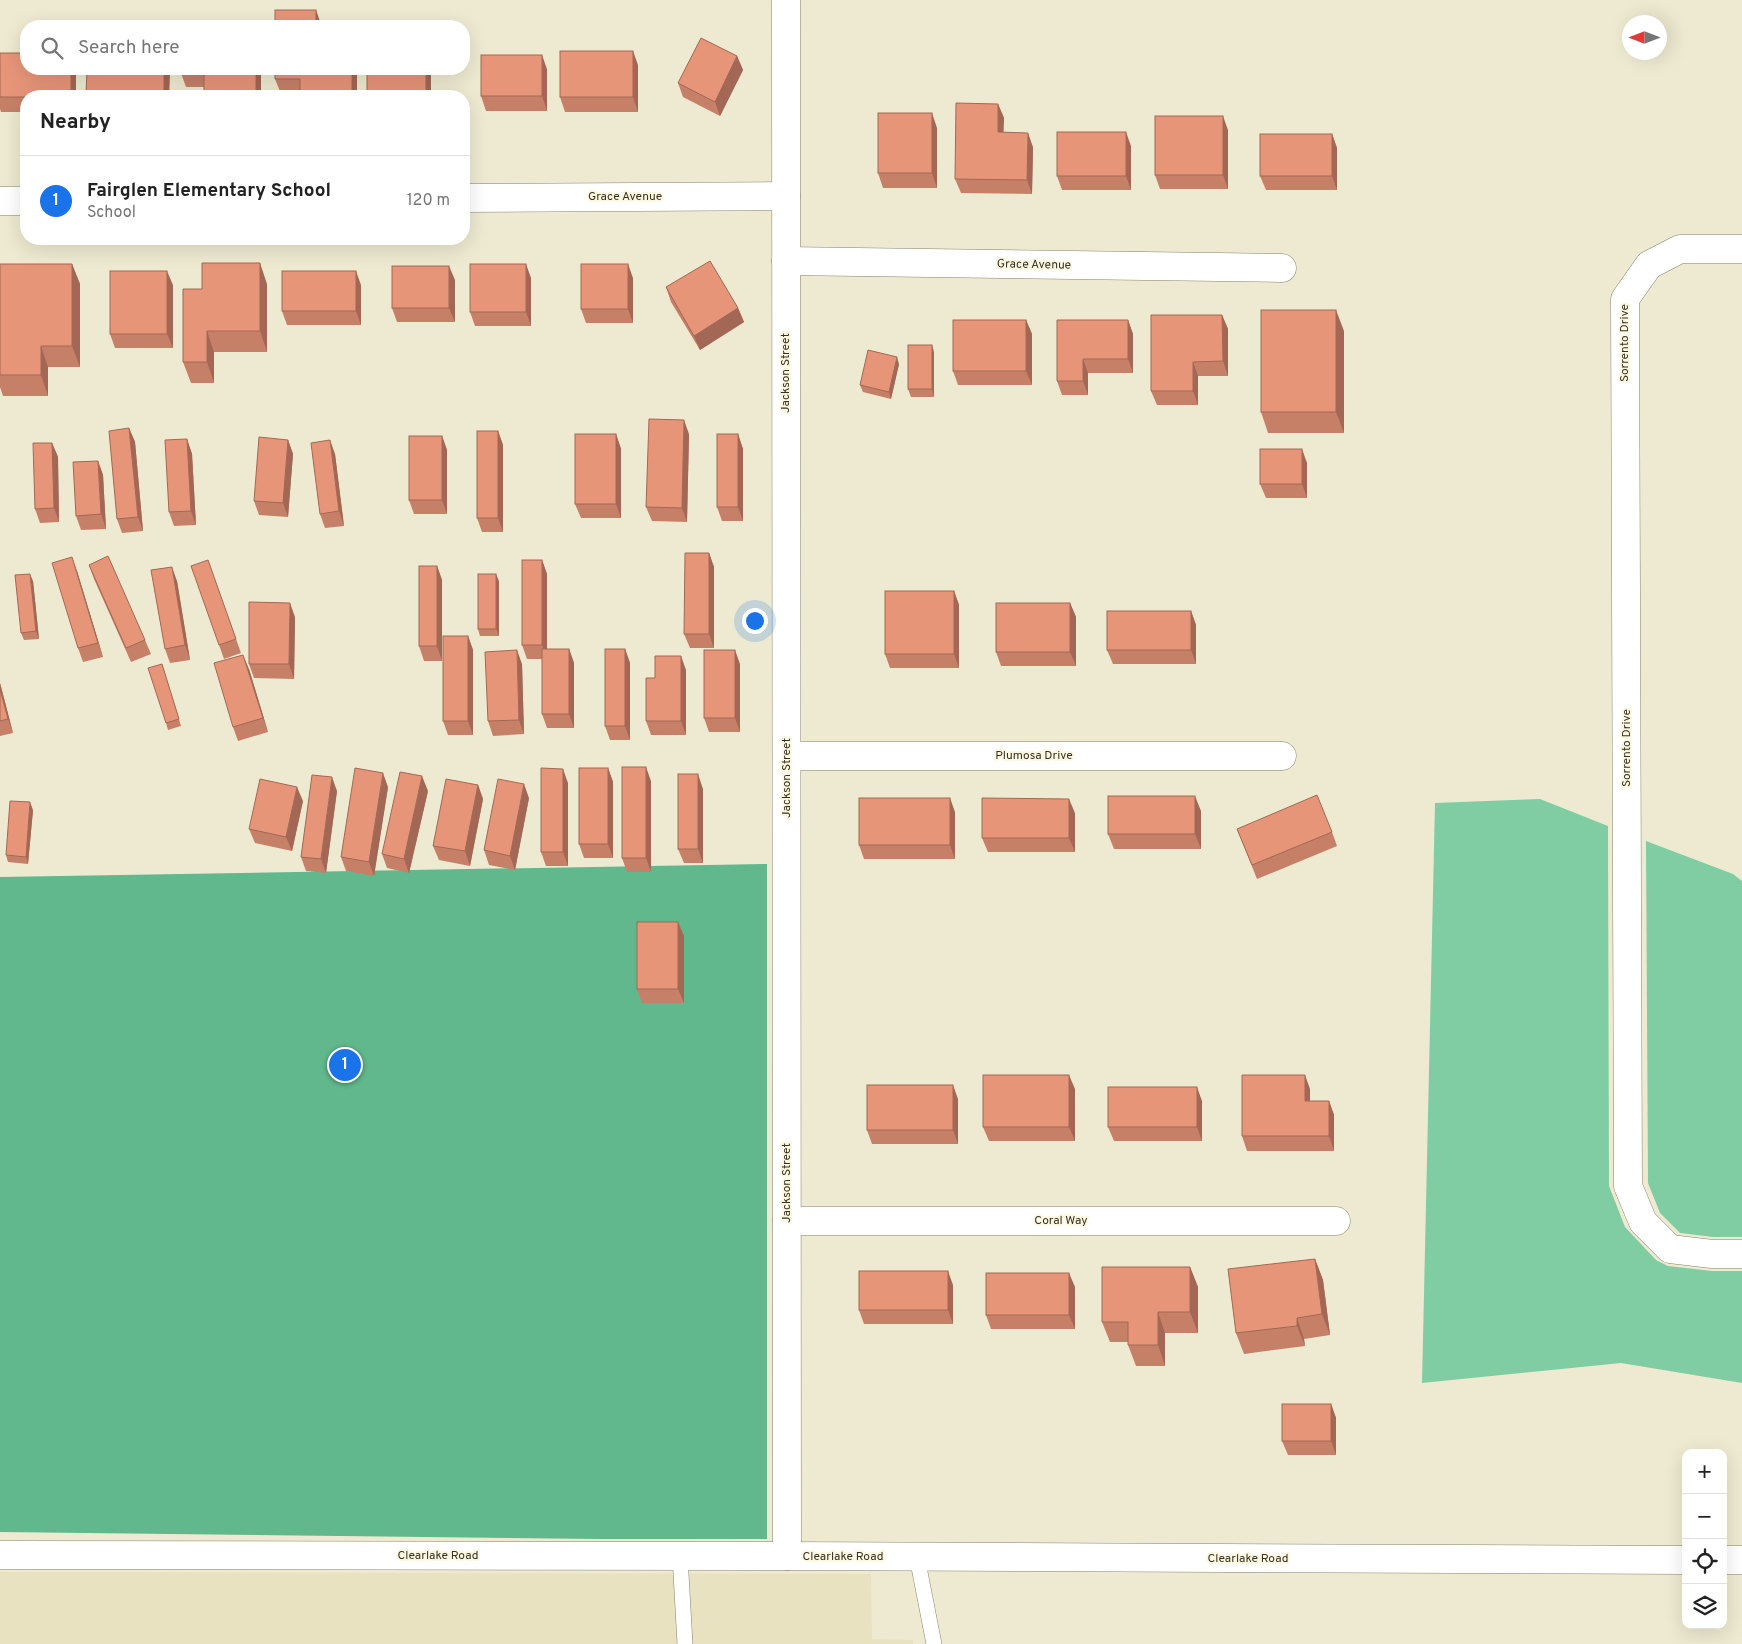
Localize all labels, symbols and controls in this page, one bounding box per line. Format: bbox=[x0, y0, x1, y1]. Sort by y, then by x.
north arrow bbox=[1622, 15, 1667, 60]
search box bbox=[20, 20, 470, 75]
icon: search bbox=[38, 34, 66, 62]
text: Search here bbox=[78, 36, 180, 60]
text: Nearby bbox=[40, 109, 111, 136]
text: Fairglen Elementary School bbox=[87, 179, 331, 203]
street label: Grace Avenue bbox=[588, 189, 662, 205]
text: 1 bbox=[53, 191, 59, 211]
text: 120 m bbox=[407, 191, 450, 211]
text: School bbox=[87, 203, 136, 223]
street label: Grace Avenue bbox=[997, 256, 1071, 274]
street label: Sorrento Drive bbox=[1617, 304, 1633, 382]
street label: Jackson Street bbox=[778, 333, 794, 413]
your location bbox=[742, 608, 768, 634]
street label: Sorrento Drive bbox=[1619, 709, 1635, 787]
street label: Jackson Street bbox=[779, 738, 795, 818]
street label: Plumosa Drive bbox=[995, 748, 1073, 764]
pin: 1 bbox=[329, 1046, 361, 1084]
street label: Jackson Street bbox=[779, 1143, 795, 1223]
street label: Coral Way bbox=[1034, 1213, 1088, 1229]
map controls bbox=[1682, 1449, 1727, 1629]
button: + bbox=[1682, 1449, 1727, 1494]
button: − bbox=[1682, 1494, 1727, 1539]
button: locate bbox=[1682, 1539, 1727, 1584]
street label: Clearlake Road bbox=[398, 1548, 478, 1564]
street label: Clearlake Road bbox=[803, 1549, 883, 1565]
street label: Clearlake Road bbox=[1208, 1551, 1288, 1567]
button: layers bbox=[1682, 1584, 1727, 1629]

